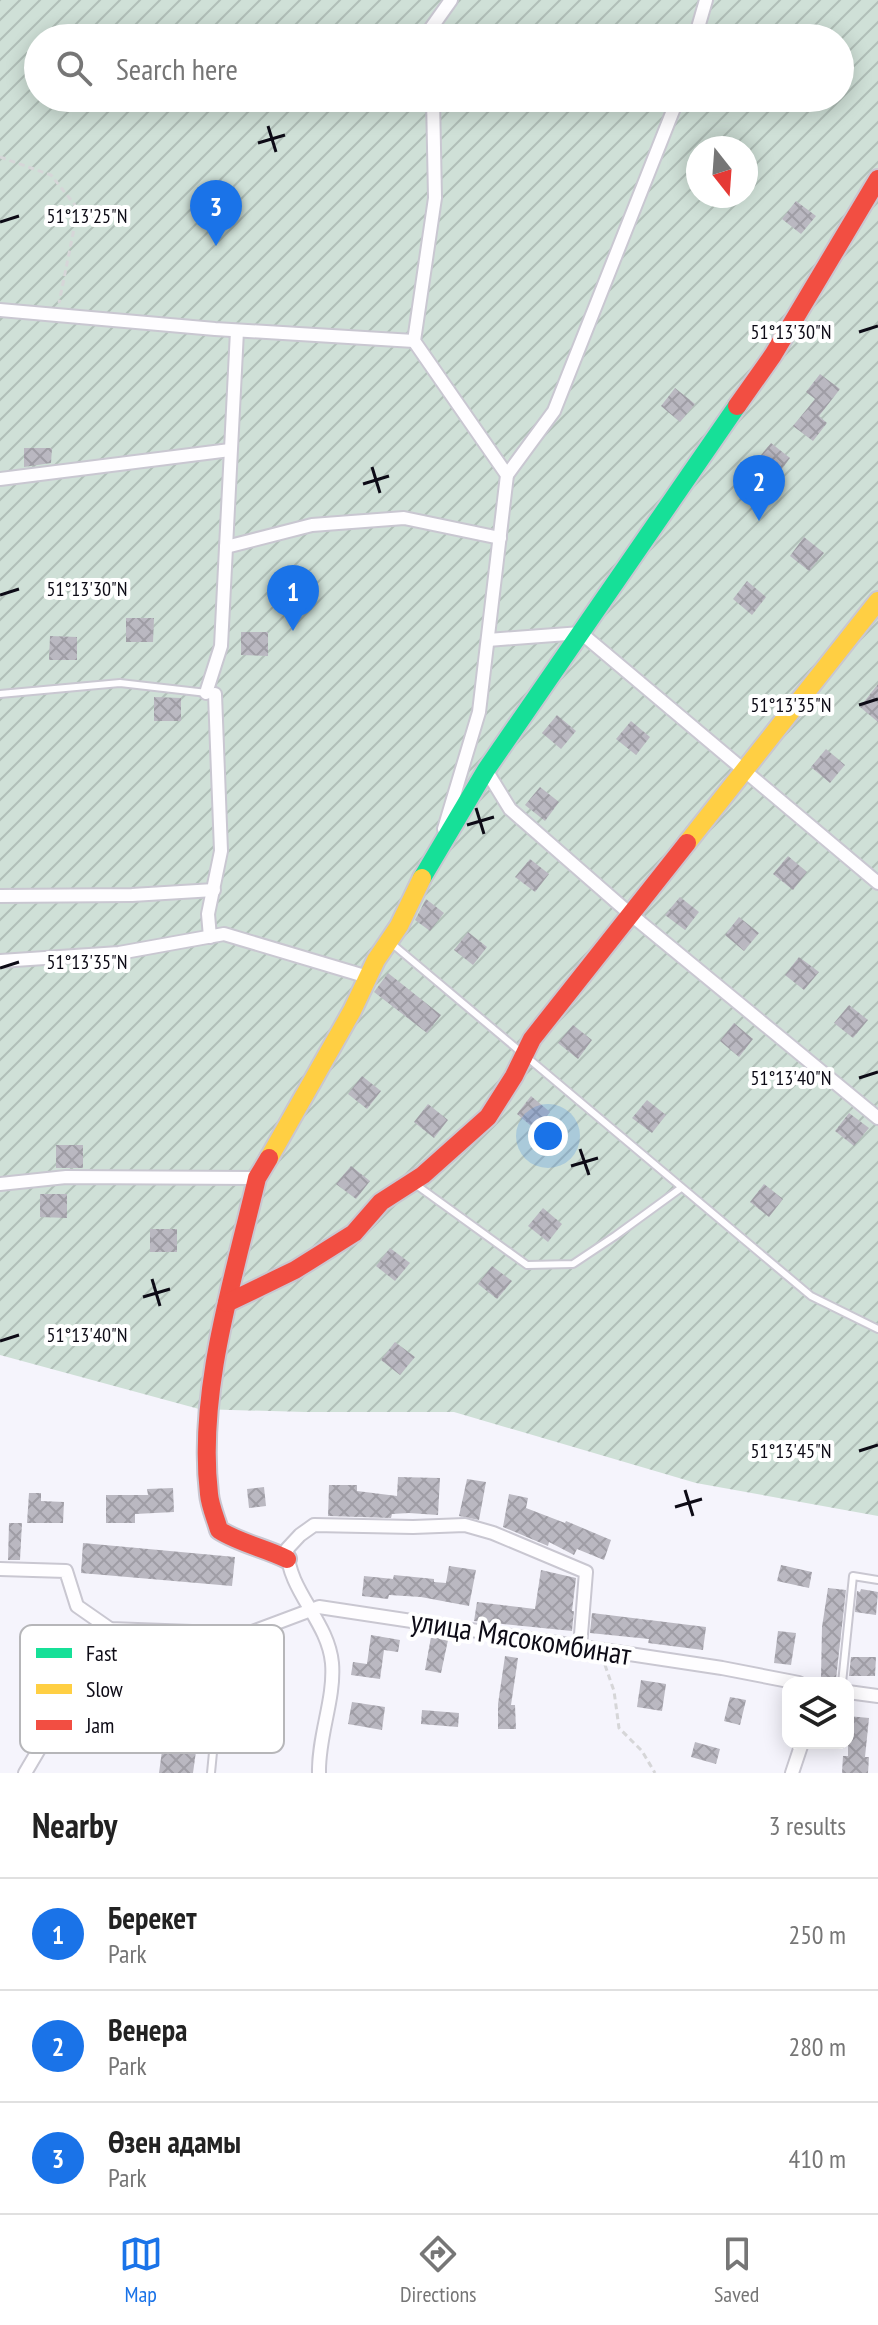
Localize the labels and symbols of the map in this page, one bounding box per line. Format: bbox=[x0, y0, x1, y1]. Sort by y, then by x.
north arrow bbox=[686, 136, 758, 208]
pin: 3 bbox=[190, 180, 242, 246]
text: 51°13'25"N bbox=[47, 203, 127, 229]
text: 51°13'30"N bbox=[751, 319, 831, 345]
pin: 2 bbox=[733, 455, 785, 521]
pin: 1 bbox=[267, 565, 319, 631]
text: 51°13'30"N bbox=[47, 576, 127, 602]
text: 51°13'35"N bbox=[751, 692, 831, 718]
text: 51°13'35"N bbox=[47, 949, 127, 975]
text: 51°13'40"N bbox=[751, 1065, 831, 1091]
your location bbox=[528, 1116, 568, 1156]
text: 51°13'40"N bbox=[47, 1322, 127, 1348]
text: 51°13'45"N bbox=[751, 1438, 831, 1464]
street label: улица Мясокомбинат bbox=[408, 1600, 635, 1673]
legend bbox=[20, 1625, 284, 1753]
text: Fast bbox=[86, 1639, 117, 1667]
text: Slow bbox=[86, 1675, 123, 1703]
text: Jam bbox=[85, 1711, 114, 1739]

